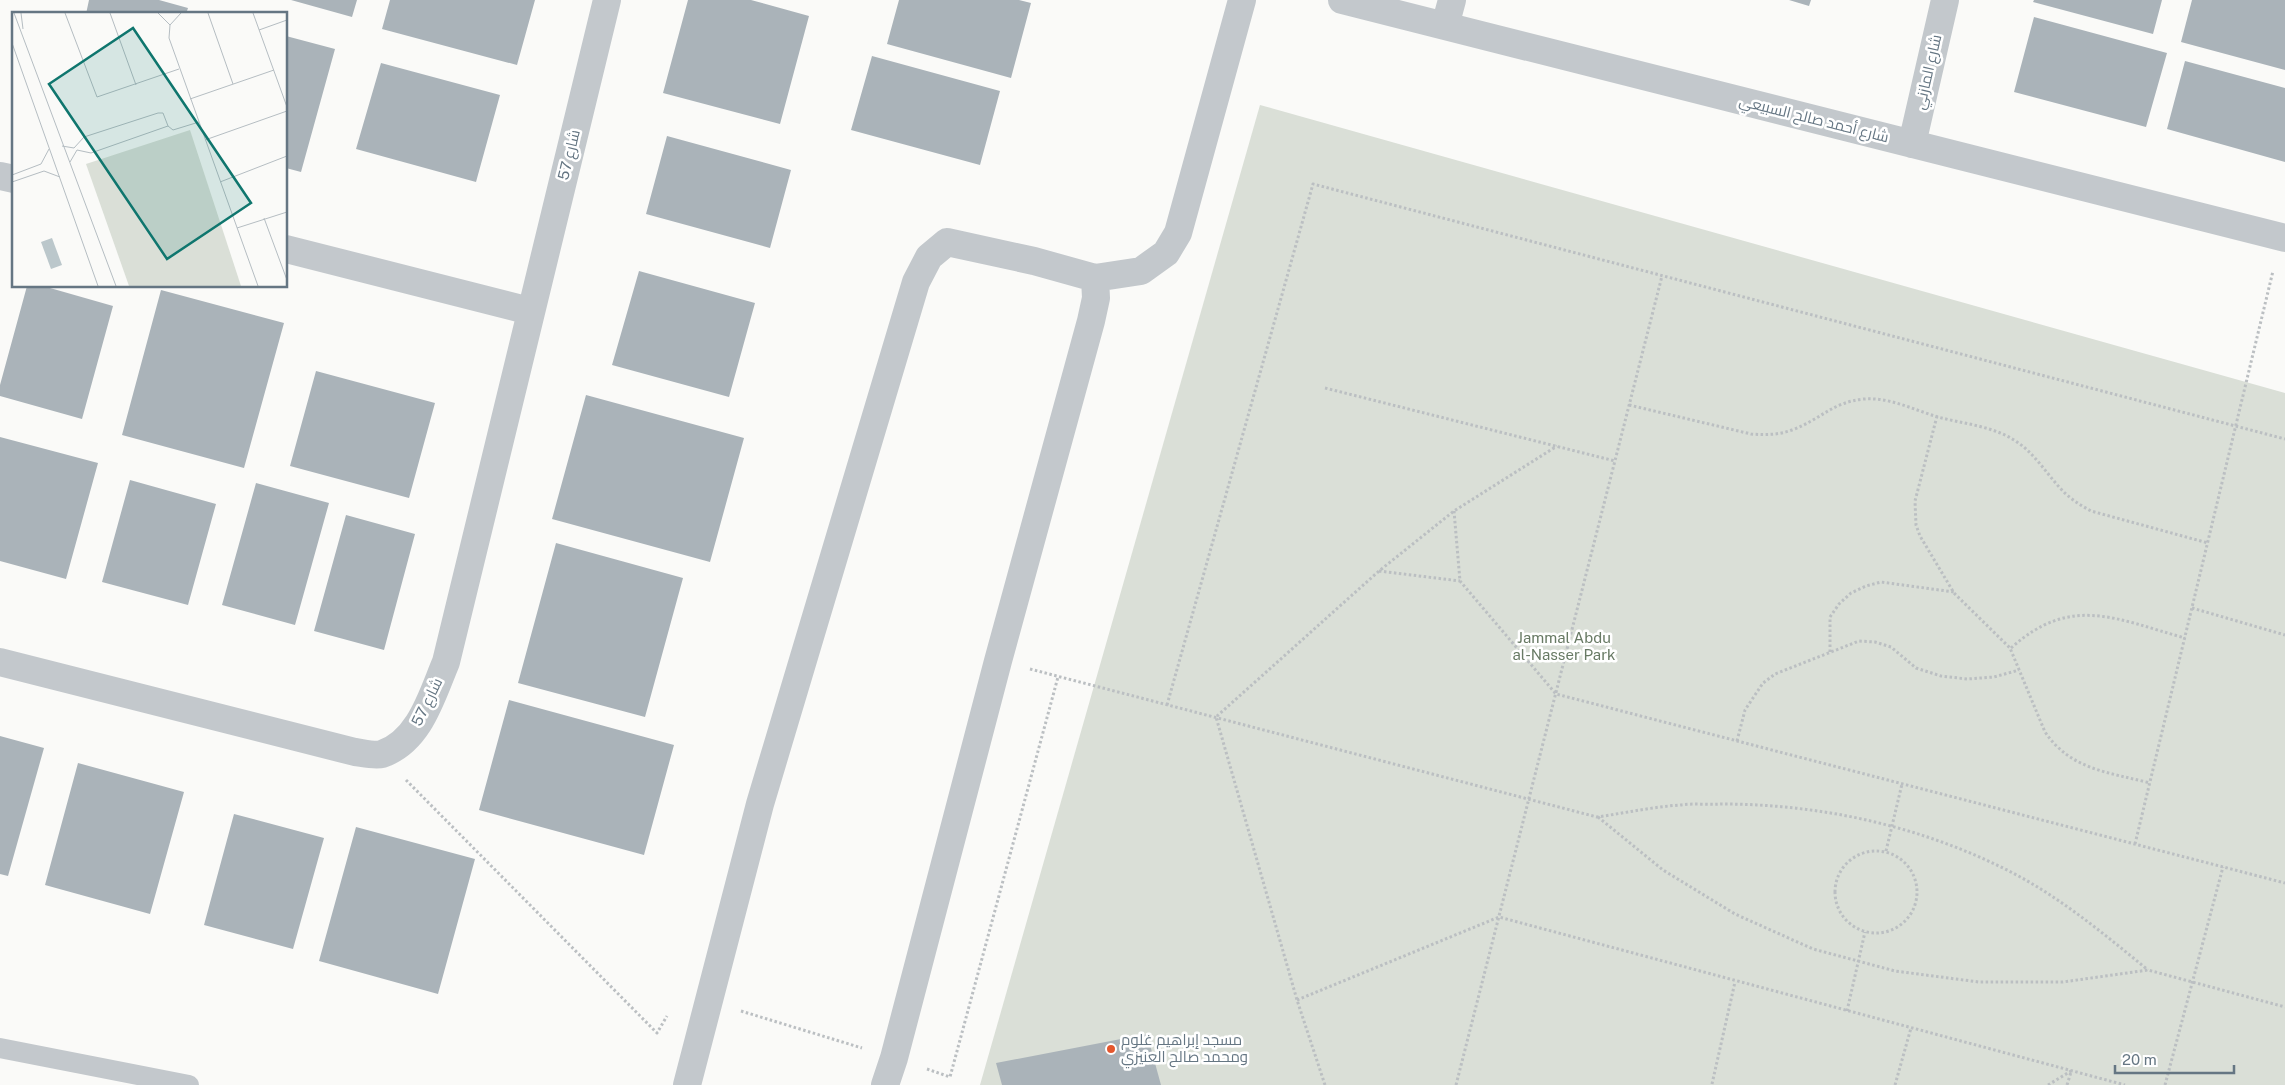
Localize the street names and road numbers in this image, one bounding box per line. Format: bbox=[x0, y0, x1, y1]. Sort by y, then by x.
street label: شارع المازني bbox=[1911, 33, 1948, 112]
street label: شارع أحمد صالح السبيعي bbox=[1737, 91, 1891, 149]
street label: شارع 57 bbox=[554, 128, 586, 183]
street label: شارع 57 bbox=[408, 675, 448, 730]

